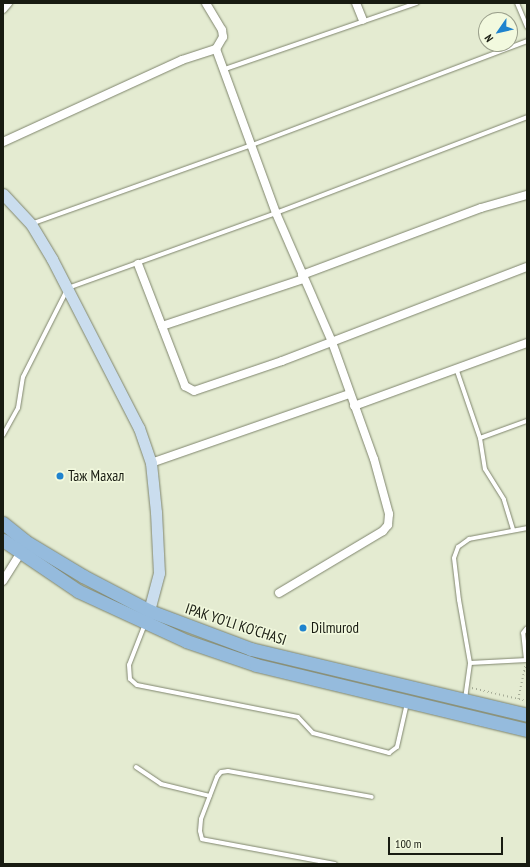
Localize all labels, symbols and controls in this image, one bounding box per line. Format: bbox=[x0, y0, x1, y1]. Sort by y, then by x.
north arrow bbox=[478, 12, 518, 52]
text: N bbox=[481, 32, 496, 45]
place label: Таж Махал bbox=[68, 467, 124, 485]
marker: Таж Махал bbox=[55, 471, 65, 481]
street label: IPAK YO'LI KO'CHASI bbox=[183, 599, 289, 649]
place label: Dilmurod bbox=[311, 619, 359, 637]
marker: Dilmurod bbox=[298, 623, 308, 633]
scale bar bbox=[390, 829, 505, 855]
text: 100 m bbox=[395, 836, 422, 851]

